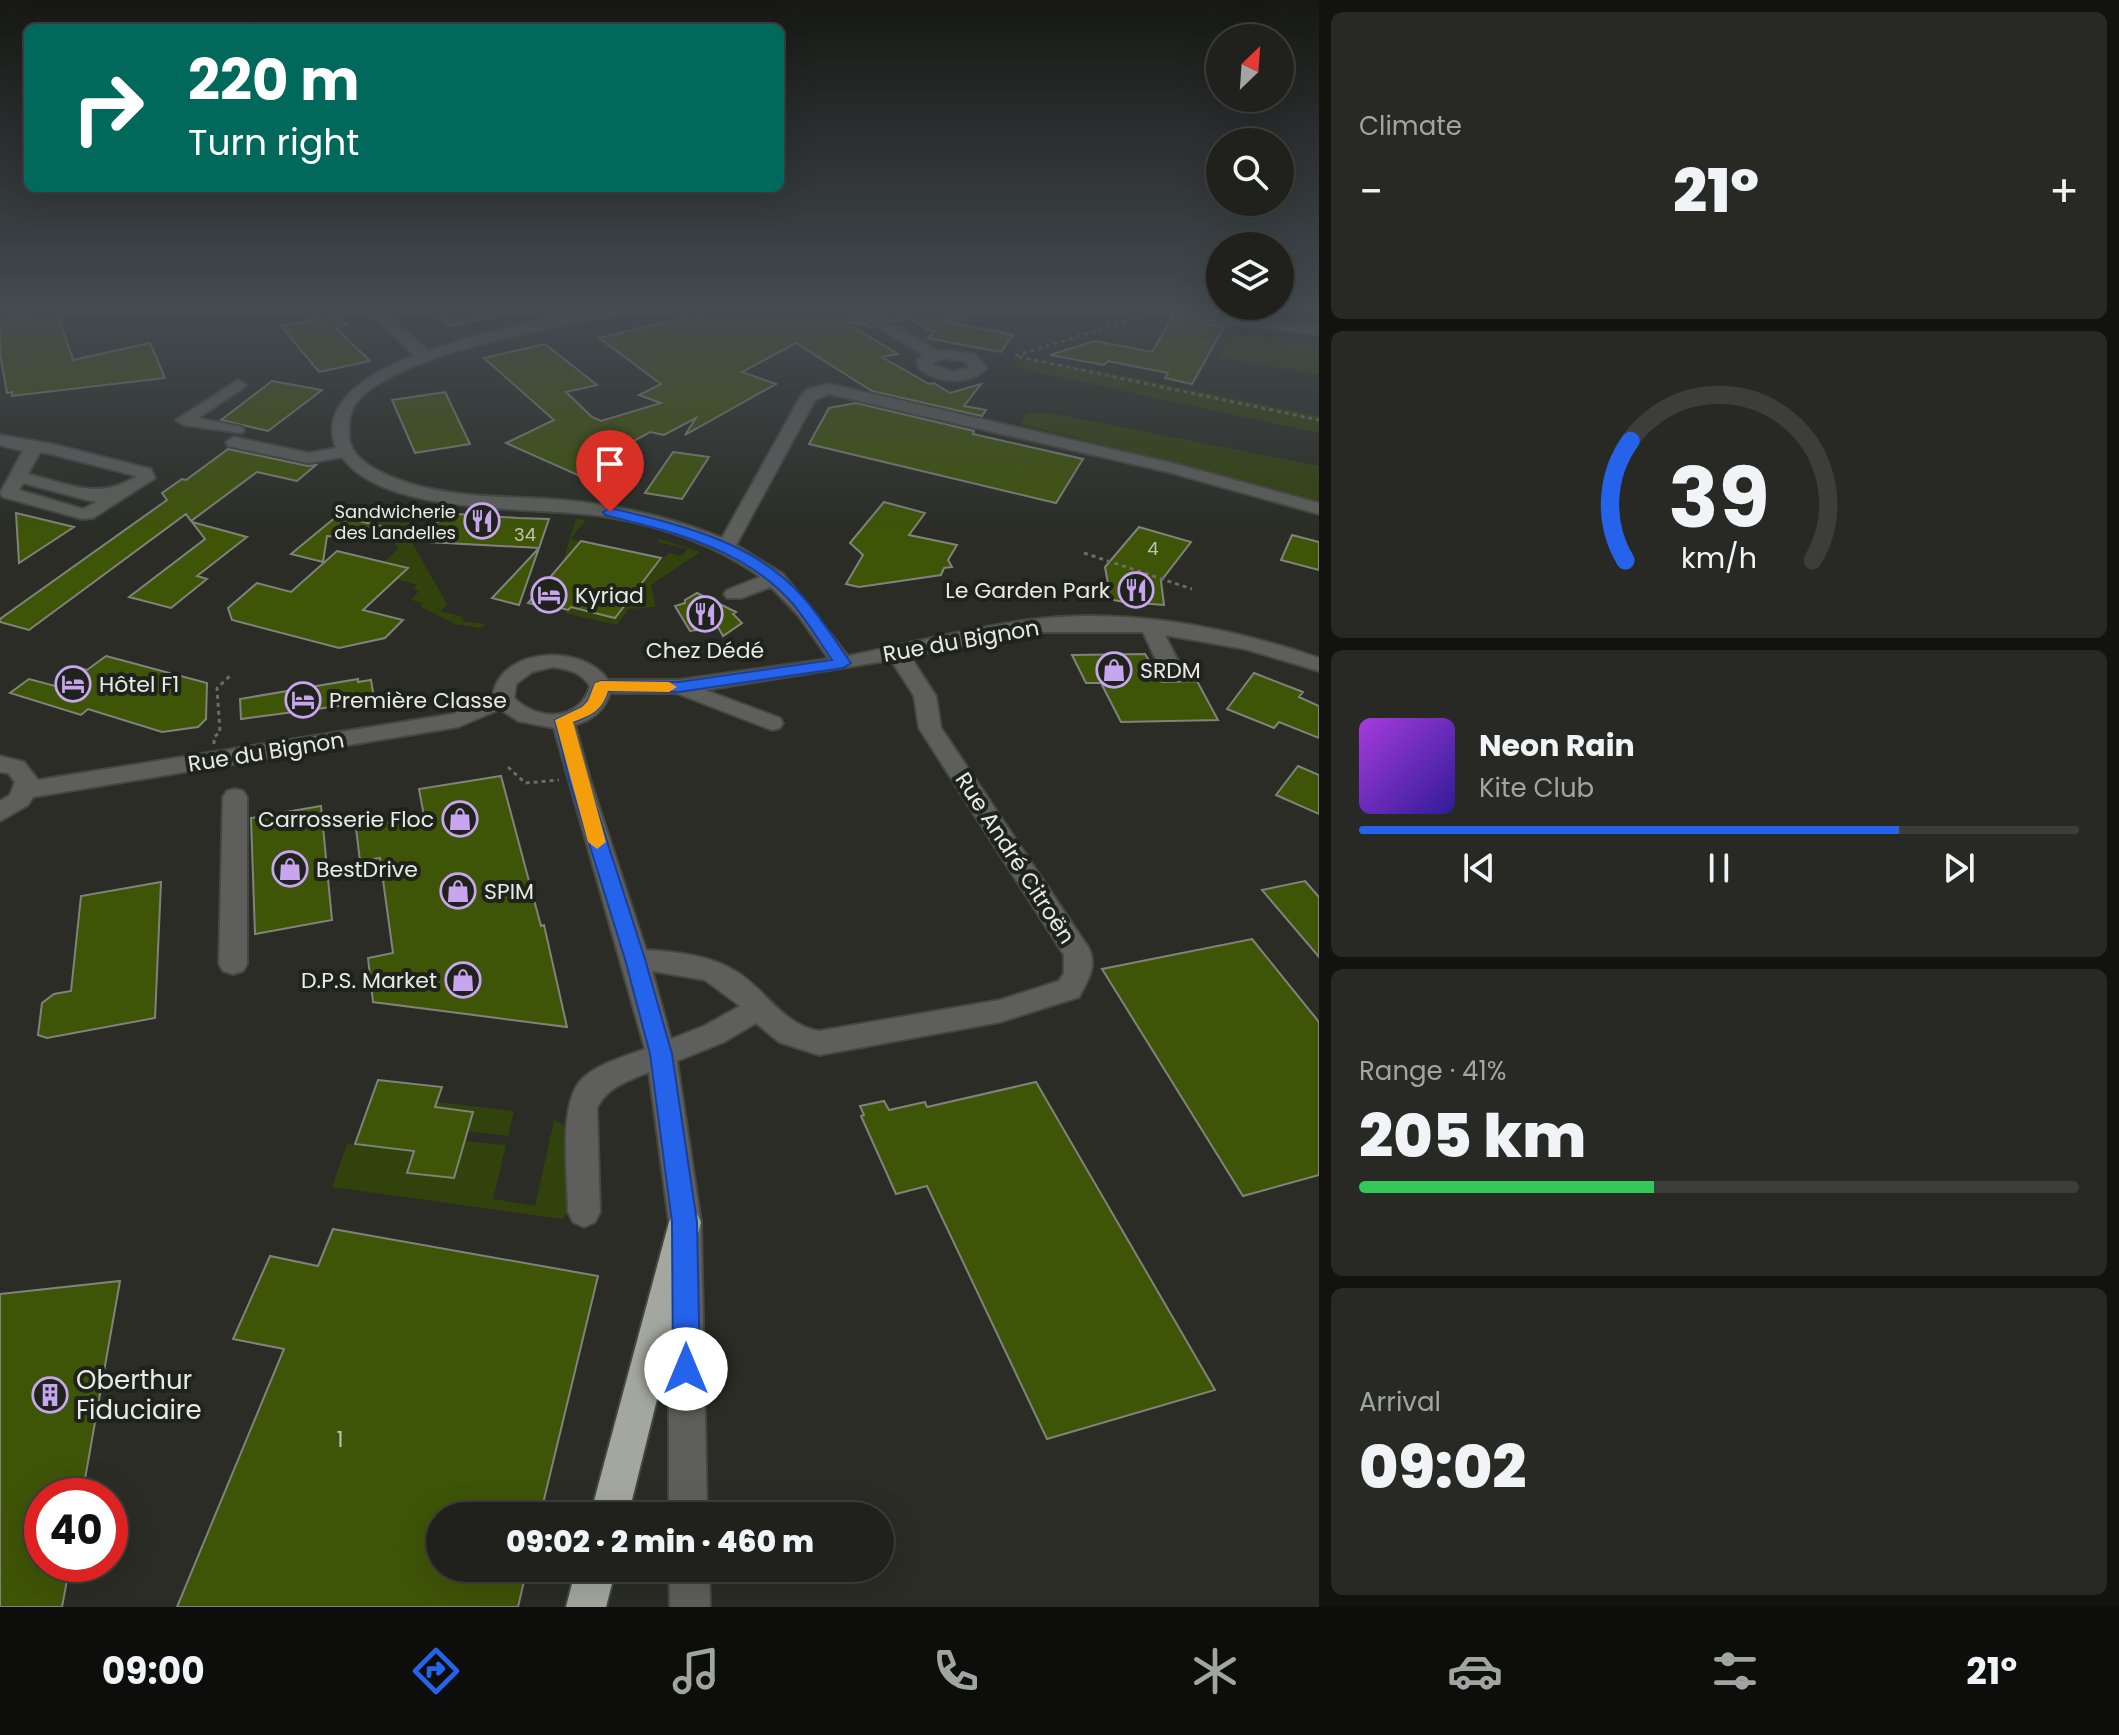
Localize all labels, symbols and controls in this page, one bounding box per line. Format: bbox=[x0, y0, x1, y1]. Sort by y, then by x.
north arrow bbox=[1206, 24, 1294, 112]
map controls bbox=[1206, 24, 1294, 320]
text: 220 m bbox=[188, 41, 360, 120]
icon: right bbox=[56, 56, 160, 160]
text: Climate bbox=[1359, 108, 1462, 144]
text: Turn right bbox=[188, 117, 359, 168]
button: search bbox=[1206, 128, 1294, 216]
text: 21° bbox=[1673, 149, 1759, 233]
text: − bbox=[1359, 161, 1383, 222]
text: + bbox=[2049, 161, 2079, 222]
button: layers bbox=[1206, 232, 1294, 320]
pin bbox=[576, 430, 644, 512]
text: 39 bbox=[1668, 439, 1770, 555]
icon: arrive bbox=[588, 442, 632, 486]
place label: Sandwicherie des Landelles bbox=[334, 499, 456, 545]
restaurant icon: Sandwicherie des Landelles bbox=[463, 502, 501, 540]
house number: 34 bbox=[514, 522, 536, 547]
house number: 4 bbox=[1147, 536, 1159, 561]
text: km/h bbox=[1681, 538, 1757, 578]
restaurant icon: Le Garden Park bbox=[1117, 571, 1155, 609]
place label: Le Garden Park bbox=[945, 575, 1111, 606]
hotel icon: Kyriad bbox=[530, 576, 568, 614]
place label: Kyriad bbox=[575, 580, 644, 611]
restaurant icon: Chez Dédé bbox=[686, 595, 724, 633]
street label: Rue du Bignon bbox=[881, 612, 1041, 670]
place label: Chez Dédé bbox=[646, 635, 764, 666]
shop icon: SRDM bbox=[1095, 651, 1133, 689]
place label: SRDM bbox=[1140, 655, 1201, 686]
hotel icon: Hôtel F1 bbox=[54, 665, 92, 703]
place label: Hôtel F1 bbox=[99, 669, 179, 700]
hotel icon: Première Classe bbox=[284, 681, 322, 719]
place label: Première Classe bbox=[329, 685, 507, 716]
street label: Rue du Bignon bbox=[186, 724, 346, 780]
text: Neon Rain bbox=[1479, 724, 1635, 767]
street label: Rue André Citroën bbox=[948, 766, 1082, 950]
text: Kite Club bbox=[1479, 770, 1594, 806]
shop icon: Carrosserie Floc bbox=[441, 800, 479, 838]
place label: Carrosserie Floc bbox=[258, 804, 434, 835]
icon: previous bbox=[1457, 846, 1501, 890]
icon: pause bbox=[1697, 846, 1741, 890]
icon: next bbox=[1937, 846, 1981, 890]
shop icon: BestDrive bbox=[271, 850, 309, 888]
place label: BestDrive bbox=[316, 854, 418, 885]
shop icon: SPIM bbox=[439, 872, 477, 910]
place label: SPIM bbox=[484, 876, 534, 907]
shop icon: D.P.S. Market bbox=[444, 961, 482, 999]
place label: D.P.S. Market bbox=[301, 965, 437, 996]
text: Range · 41% bbox=[1359, 1053, 1507, 1089]
text: 205 km bbox=[1359, 1094, 1586, 1178]
position arrow bbox=[644, 1327, 728, 1411]
place label: Oberthur Fiduciaire bbox=[76, 1362, 202, 1428]
building icon: Oberthur Fiduciaire bbox=[31, 1376, 69, 1414]
text: Arrival bbox=[1359, 1384, 1441, 1420]
house number: 1 bbox=[336, 1424, 344, 1455]
text: 09:02 bbox=[1359, 1425, 1526, 1509]
speed limit sign: 40 bbox=[24, 1478, 128, 1582]
text: 09:02 · 2 min · 460 m bbox=[506, 1520, 814, 1563]
icon: directions bbox=[408, 1643, 464, 1699]
icon: music bbox=[668, 1643, 724, 1699]
icon: phone bbox=[928, 1643, 984, 1699]
icon: climate bbox=[1187, 1643, 1243, 1699]
icon: car bbox=[1447, 1643, 1503, 1699]
icon: filters bbox=[1707, 1643, 1763, 1699]
text: 09:00 bbox=[102, 1646, 205, 1697]
text: 21° bbox=[1966, 1646, 2017, 1697]

